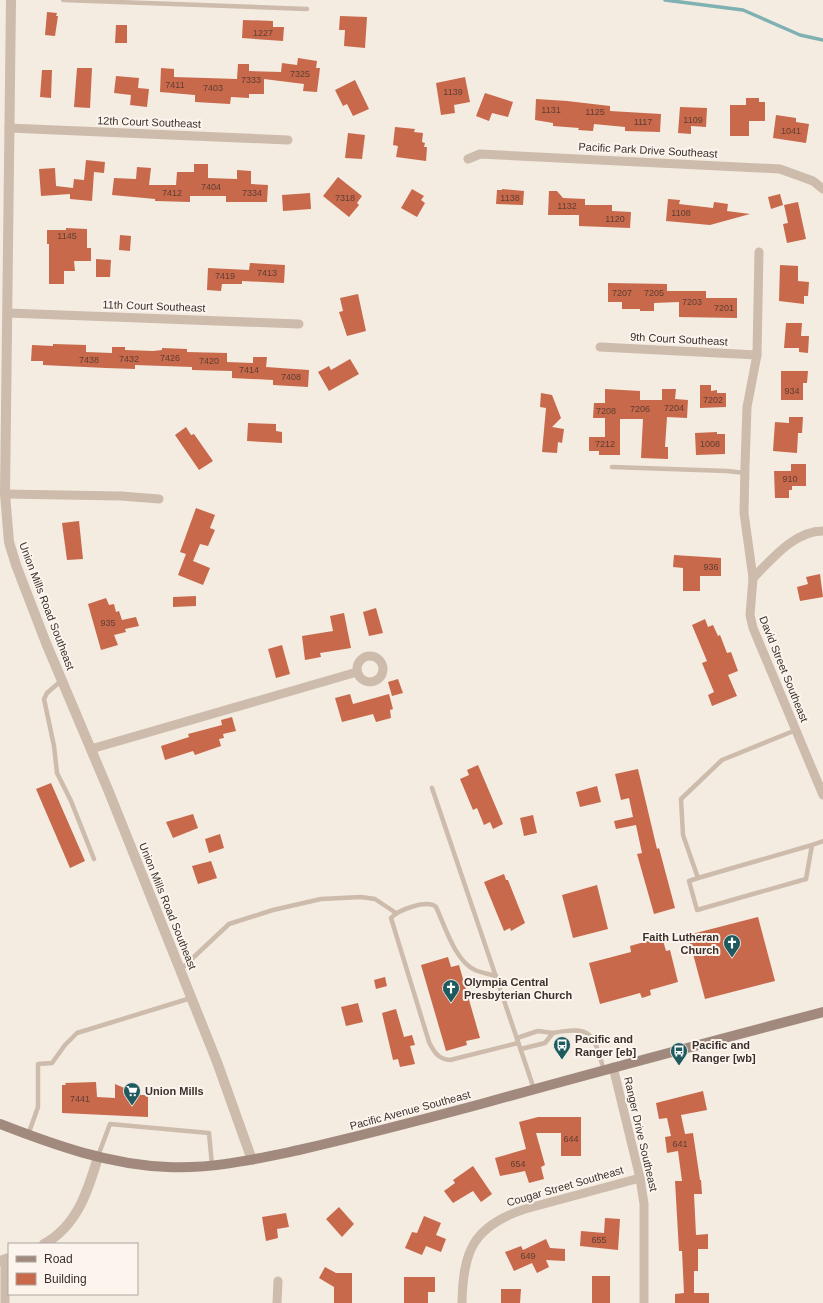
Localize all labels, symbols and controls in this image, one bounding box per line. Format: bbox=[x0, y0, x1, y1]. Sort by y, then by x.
house number: 1227 bbox=[253, 28, 273, 38]
house number: 7325 bbox=[290, 69, 310, 79]
house number: 7333 bbox=[241, 75, 261, 85]
house number: 7411 bbox=[165, 80, 185, 90]
house number: 7403 bbox=[203, 83, 223, 93]
house number: 1139 bbox=[443, 87, 463, 97]
house number: 1131 bbox=[541, 105, 561, 115]
house number: 1125 bbox=[585, 107, 605, 117]
street label: 12th Court Southeast bbox=[97, 114, 201, 130]
house number: 1109 bbox=[683, 115, 703, 125]
house number: 1117 bbox=[634, 117, 652, 127]
house number: 1041 bbox=[781, 126, 801, 136]
street label: Pacific Park Drive Southeast bbox=[578, 140, 718, 160]
house number: 7404 bbox=[201, 182, 221, 192]
house number: 7412 bbox=[162, 188, 182, 198]
house number: 7334 bbox=[242, 188, 262, 198]
house number: 7318 bbox=[335, 193, 355, 203]
house number: 1138 bbox=[500, 193, 520, 203]
house number: 1132 bbox=[557, 201, 577, 211]
house number: 1108 bbox=[671, 208, 691, 218]
house number: 1120 bbox=[605, 214, 625, 224]
house number: 1145 bbox=[57, 231, 77, 241]
house number: 7413 bbox=[257, 268, 277, 278]
house number: 7419 bbox=[215, 271, 235, 281]
house number: 7207 bbox=[612, 288, 632, 298]
house number: 7205 bbox=[644, 288, 664, 298]
house number: 7203 bbox=[682, 297, 702, 307]
street label: 11th Court Southeast bbox=[102, 298, 206, 314]
house number: 7201 bbox=[714, 303, 734, 313]
street label: 9th Court Southeast bbox=[630, 330, 728, 348]
house number: 7426 bbox=[160, 353, 180, 363]
house number: 7432 bbox=[119, 354, 139, 364]
house number: 7438 bbox=[79, 355, 99, 365]
house number: 7420 bbox=[199, 356, 219, 366]
house number: 7414 bbox=[239, 365, 259, 375]
house number: 7408 bbox=[281, 372, 301, 382]
house number: 934 bbox=[784, 386, 800, 396]
house number: 7202 bbox=[703, 395, 723, 405]
house number: 7204 bbox=[664, 403, 684, 413]
house number: 7206 bbox=[630, 404, 650, 414]
house number: 7208 bbox=[596, 406, 616, 416]
house number: 7212 bbox=[595, 439, 615, 449]
house number: 1008 bbox=[700, 439, 720, 449]
house number: 910 bbox=[782, 474, 798, 484]
street label: Union Mills Road Southeast bbox=[17, 540, 77, 672]
house number: 936 bbox=[703, 562, 719, 572]
street label: David Street Southeast bbox=[757, 614, 811, 724]
house number: 935 bbox=[100, 618, 116, 628]
street label: Union Mills Road Southeast bbox=[137, 841, 199, 971]
place label: Faith Lutheran Church bbox=[643, 931, 719, 956]
church icon: Faith Lutheran Church bbox=[722, 933, 742, 958]
place label: Olympia Central Presbyterian Church bbox=[464, 976, 572, 1001]
church icon: Olympia Central Presbyterian Church bbox=[441, 978, 461, 1003]
place label: Pacific and Ranger [eb] bbox=[575, 1033, 636, 1058]
bus stop icon: Pacific and Ranger [eb] bbox=[552, 1035, 572, 1060]
place label: Pacific and Ranger [wb] bbox=[692, 1039, 756, 1064]
bus stop icon: Pacific and Ranger [wb] bbox=[669, 1041, 689, 1066]
street label: Ranger Drive Southeast bbox=[622, 1075, 660, 1193]
supermarket icon: Union Mills bbox=[122, 1081, 142, 1106]
place label: Union Mills bbox=[145, 1085, 204, 1097]
street label: Pacific Avenue Southeast bbox=[348, 1088, 472, 1132]
house number: 7441 bbox=[70, 1094, 90, 1104]
house number: 644 bbox=[563, 1134, 579, 1144]
house number: 641 bbox=[672, 1139, 688, 1149]
house number: 654 bbox=[510, 1159, 526, 1169]
street label: Cougar Street Southeast bbox=[505, 1164, 625, 1208]
house number: 655 bbox=[591, 1235, 607, 1245]
legend bbox=[8, 1243, 138, 1295]
house number: 649 bbox=[520, 1251, 536, 1261]
text: Road bbox=[44, 1252, 73, 1266]
text: Building bbox=[44, 1272, 87, 1286]

